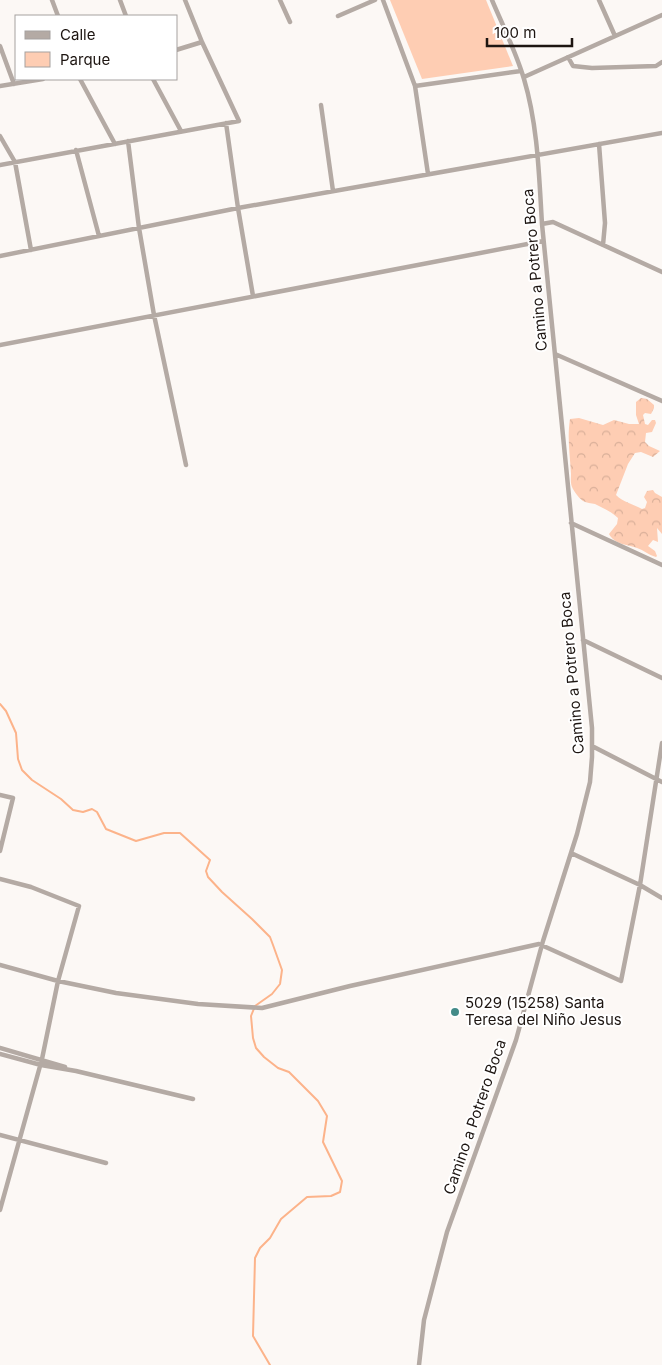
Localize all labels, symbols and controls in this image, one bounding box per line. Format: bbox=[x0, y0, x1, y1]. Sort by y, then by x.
legend bbox=[15, 15, 178, 80]
scale bar bbox=[487, 15, 572, 47]
text: 100 m bbox=[494, 23, 536, 42]
text: Calle bbox=[60, 25, 95, 44]
text: Parque bbox=[60, 50, 110, 69]
street label: Camino a Potrero Boca bbox=[518, 188, 551, 352]
street label: Camino a Potrero Boca bbox=[555, 591, 588, 755]
place label: 5029 (15258) Santa Teresa del Niño Jesus bbox=[465, 993, 622, 1029]
marker: 5029 (15258) Santa Teresa del Niño Jesus bbox=[449, 1006, 461, 1018]
street label: Camino a Potrero Boca bbox=[439, 1037, 510, 1197]

